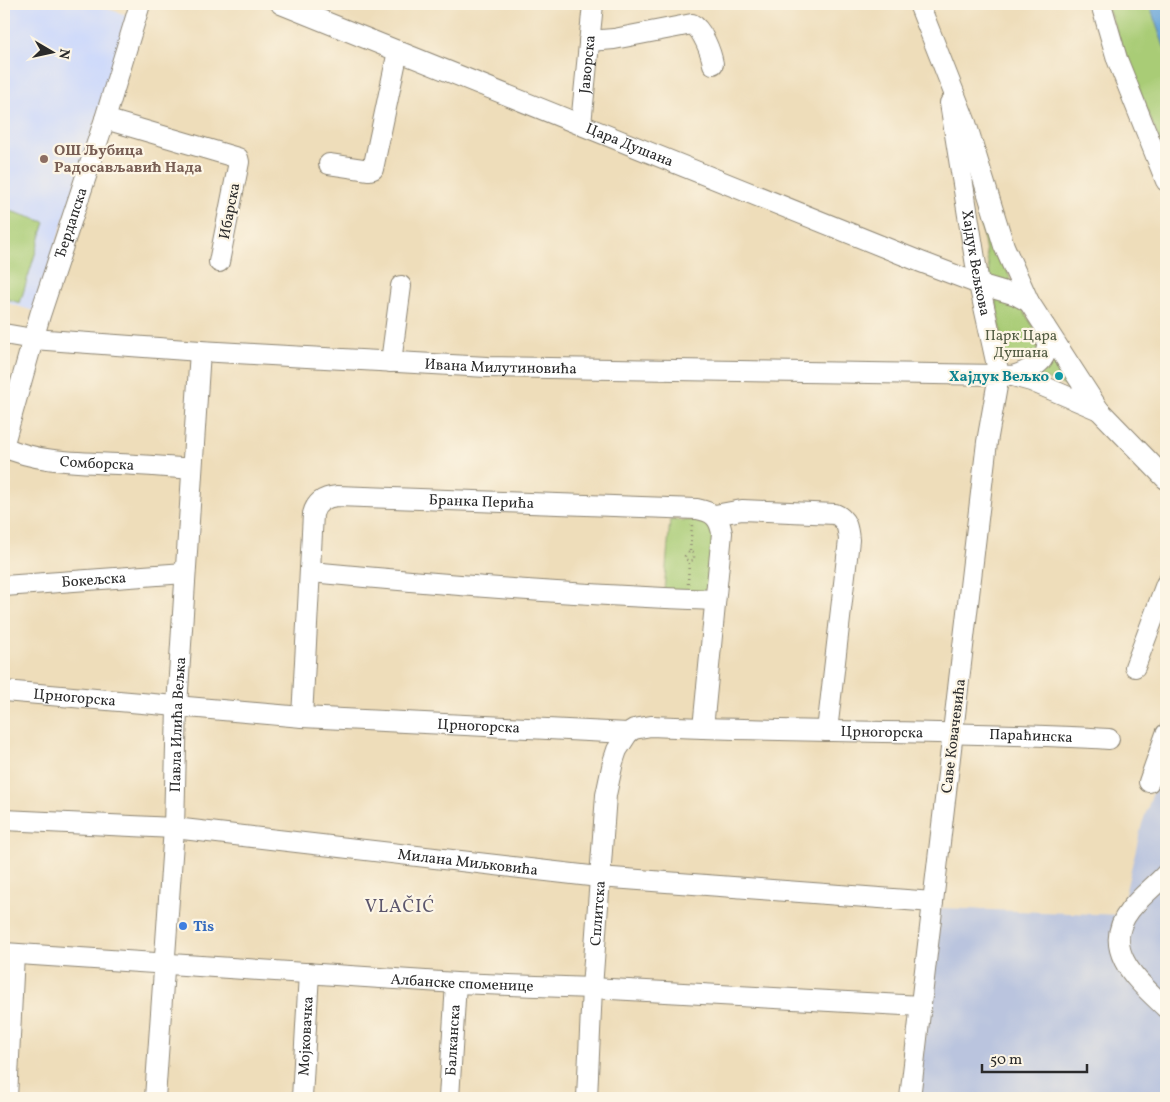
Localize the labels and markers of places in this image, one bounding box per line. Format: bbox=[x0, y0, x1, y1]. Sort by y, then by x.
place label: ОШ Љубица Радосављавић Нада bbox=[54, 141, 202, 179]
marker: ОШ Љубица Радосављавић Нада bbox=[38, 153, 50, 165]
place label: Хајдук Вељко bbox=[949, 367, 1049, 388]
marker: Хајдук Вељко bbox=[1053, 370, 1065, 382]
place label: Tis bbox=[193, 917, 214, 938]
marker: Tis bbox=[177, 920, 189, 932]

